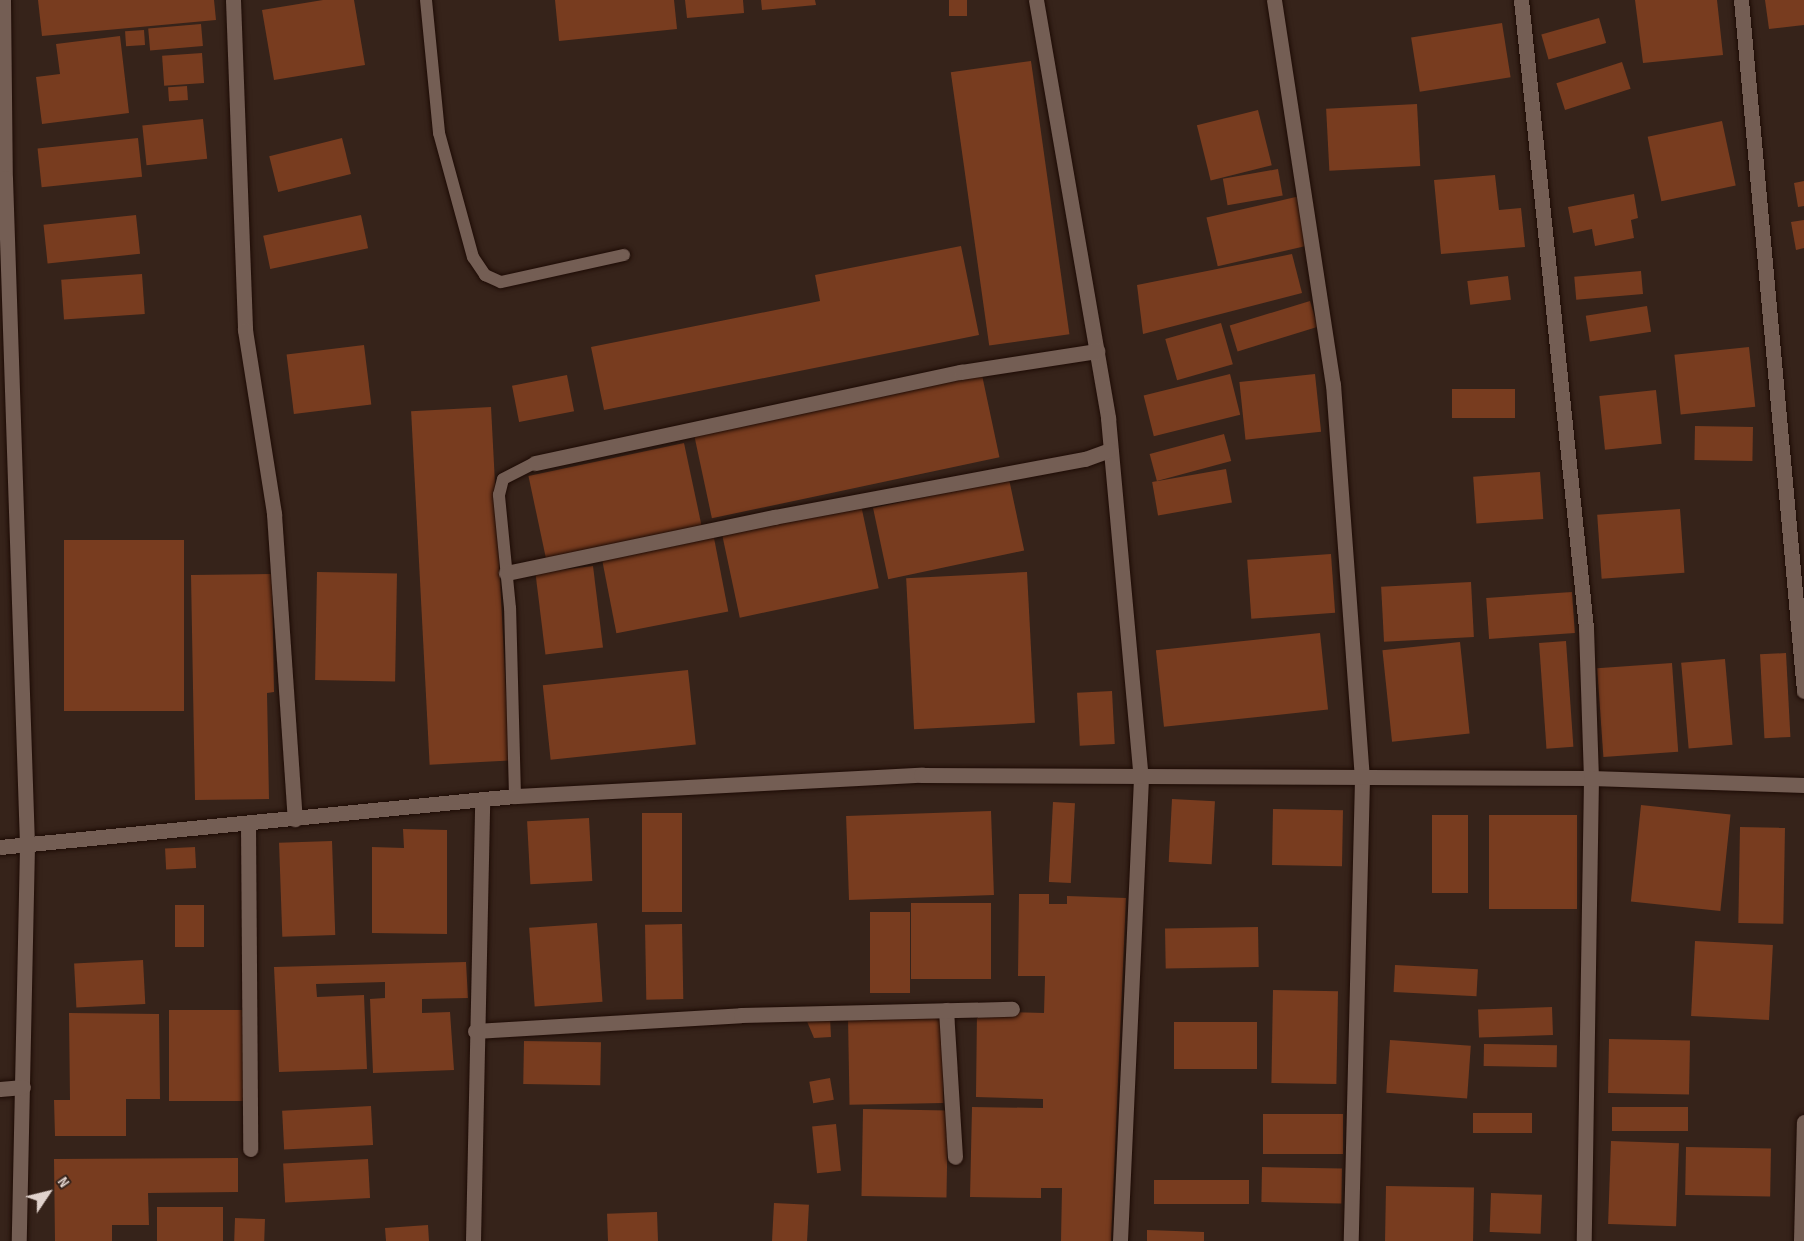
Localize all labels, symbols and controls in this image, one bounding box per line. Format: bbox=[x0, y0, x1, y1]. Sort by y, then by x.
north arrow bbox=[18, 1163, 78, 1223]
text: N bbox=[53, 1173, 73, 1191]

